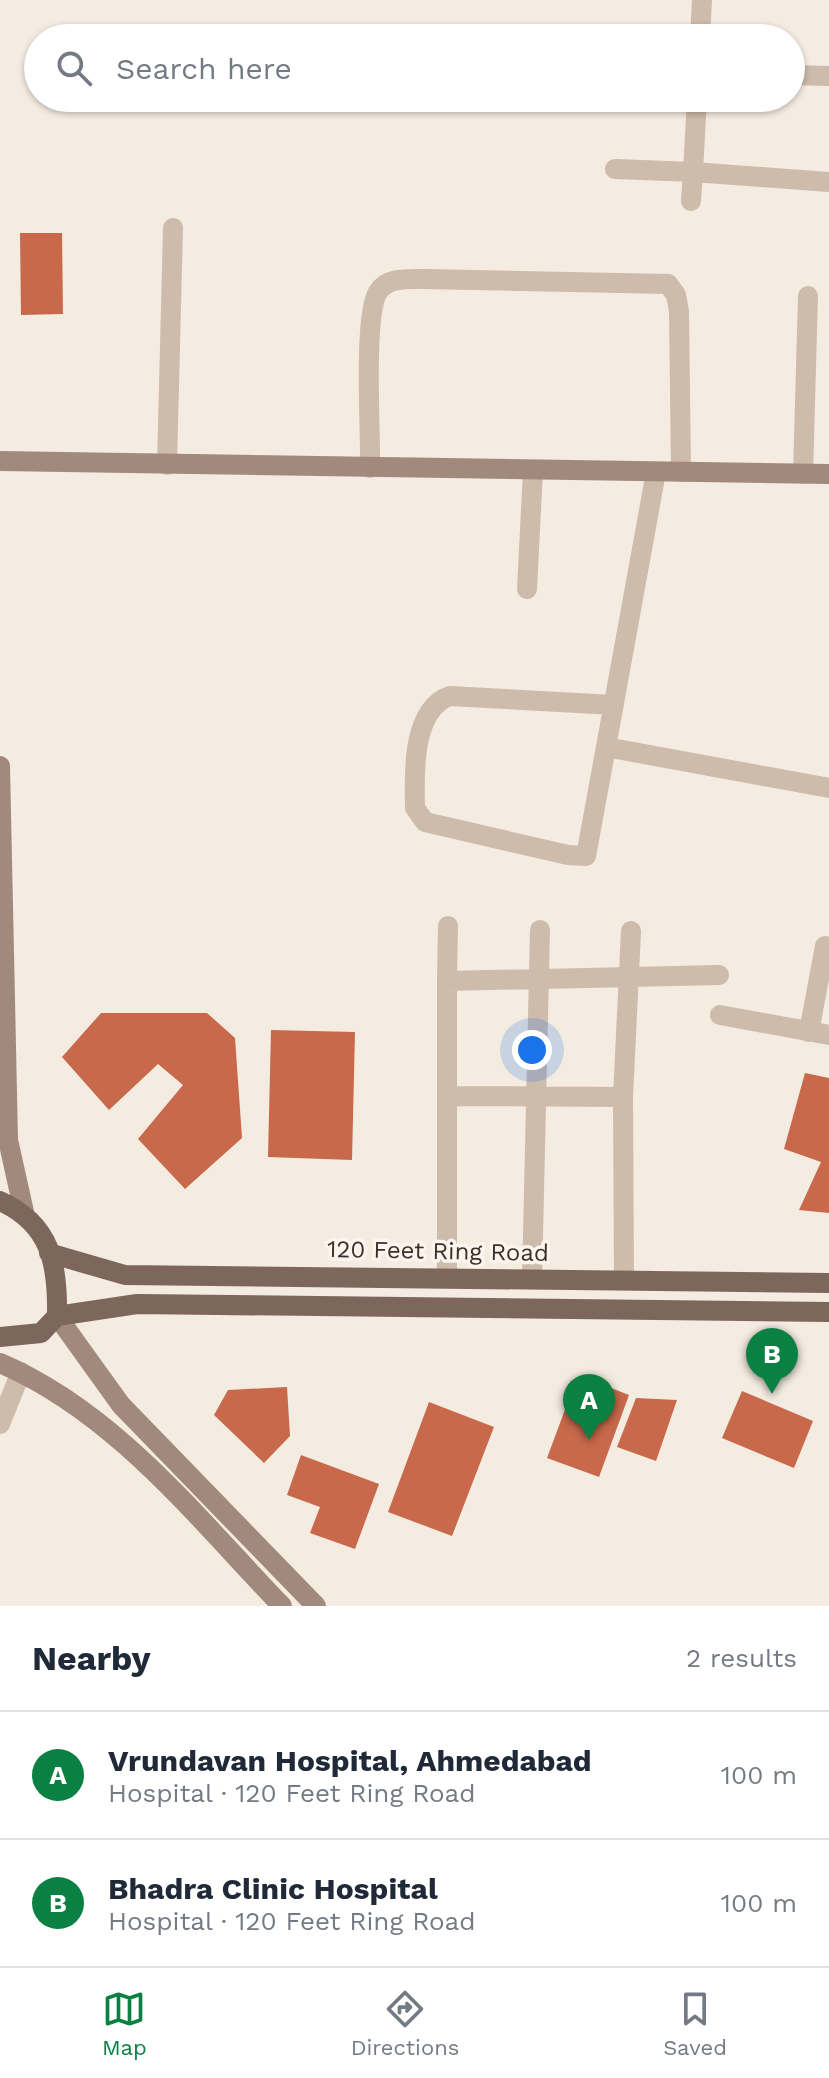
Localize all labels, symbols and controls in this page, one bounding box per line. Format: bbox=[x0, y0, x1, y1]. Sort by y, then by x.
search box bbox=[24, 24, 805, 112]
icon: search bbox=[52, 46, 96, 90]
text: Search here bbox=[116, 51, 292, 86]
your location bbox=[512, 1030, 552, 1070]
street label: 120 Feet Ring Road bbox=[327, 1235, 549, 1267]
pin: B bbox=[746, 1328, 798, 1394]
pin: A bbox=[563, 1374, 615, 1440]
text: Nearby bbox=[32, 1638, 151, 1678]
text: 2 results bbox=[686, 1643, 797, 1673]
text: Vrundavan Hospital, Ahmedabad bbox=[108, 1743, 592, 1778]
text: A bbox=[49, 1760, 67, 1790]
text: 100 m bbox=[721, 1760, 797, 1790]
text: Hospital · 120 Feet Ring Road bbox=[108, 1778, 476, 1808]
text: Bhadra Clinic Hospital bbox=[108, 1871, 438, 1906]
text: B bbox=[49, 1888, 67, 1918]
text: 100 m bbox=[721, 1888, 797, 1918]
text: Hospital · 120 Feet Ring Road bbox=[108, 1906, 476, 1936]
tab: Map bbox=[102, 1987, 147, 2060]
tab: Directions bbox=[351, 1987, 459, 2060]
tab: Saved bbox=[663, 1987, 727, 2060]

